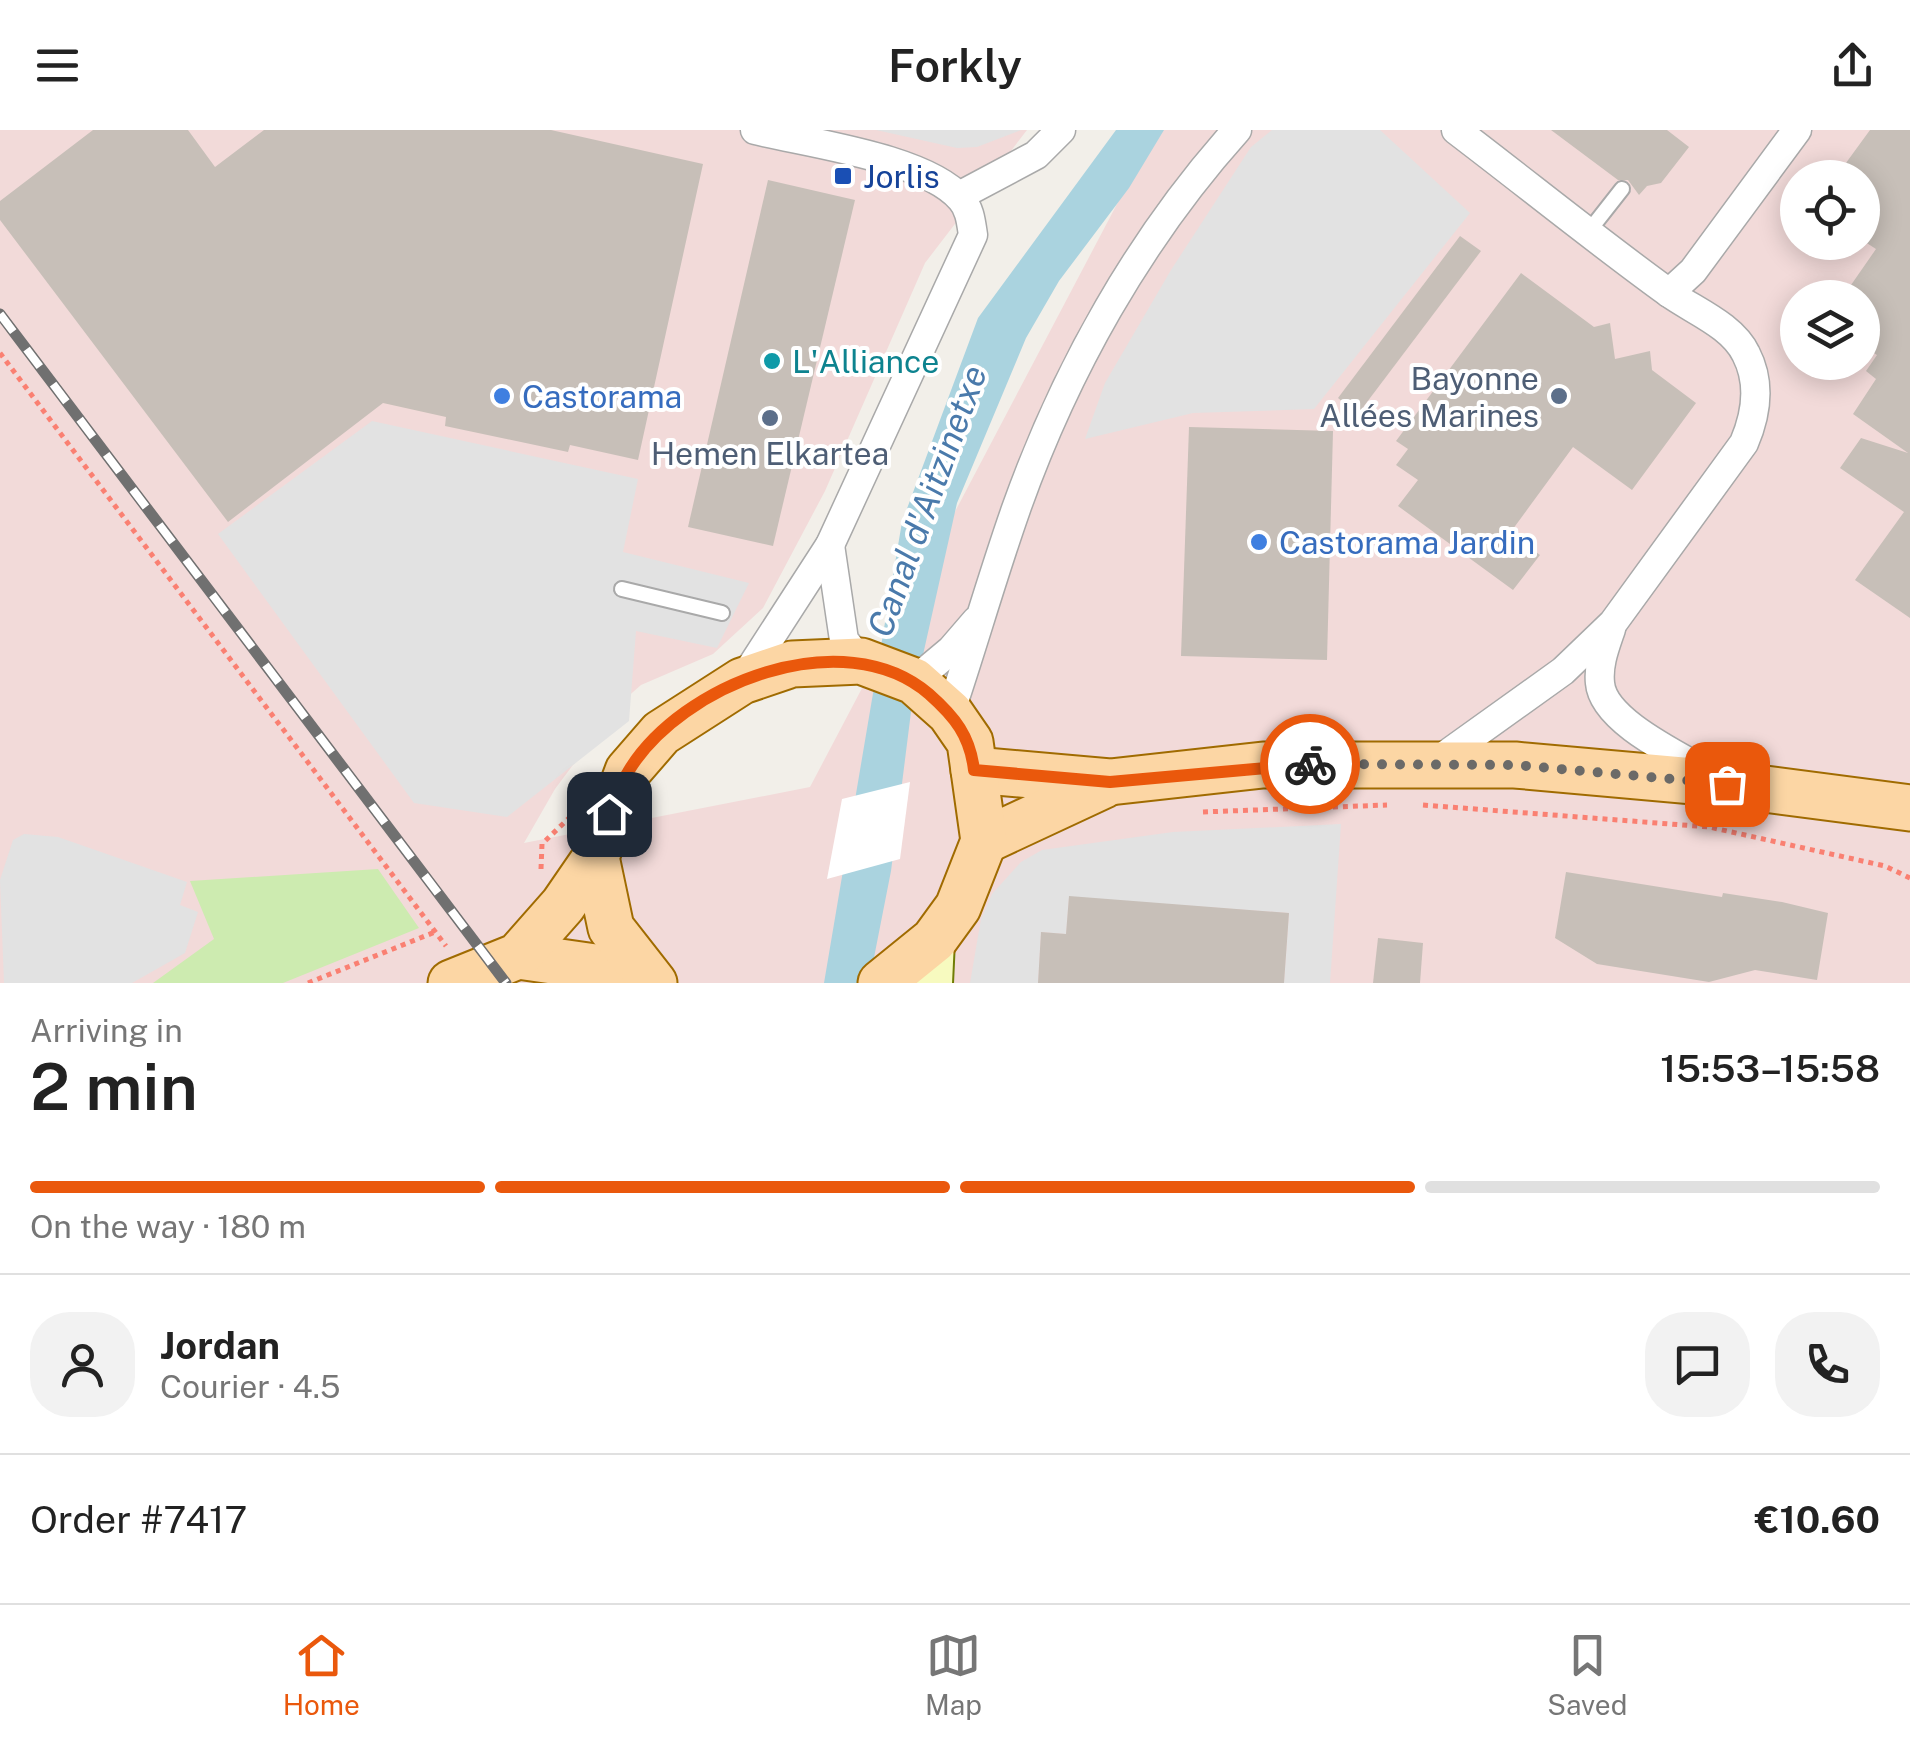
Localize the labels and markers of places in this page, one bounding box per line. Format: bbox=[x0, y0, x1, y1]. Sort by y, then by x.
place label: Jorlis bbox=[863, 158, 940, 195]
marker: Jorlis bbox=[832, 165, 854, 187]
place label: L'Alliance bbox=[792, 343, 939, 380]
marker: L'Alliance bbox=[761, 350, 783, 372]
place label: Bayonne Allées Marines bbox=[1319, 360, 1539, 434]
place label: Castorama bbox=[522, 378, 682, 415]
marker: Castorama bbox=[491, 385, 513, 407]
marker: Bayonne Allées Marines bbox=[1548, 385, 1570, 407]
marker: Hemen Elkartea bbox=[759, 407, 781, 429]
place label: Hemen Elkartea bbox=[651, 435, 889, 472]
place label: Castorama Jardin bbox=[1279, 524, 1535, 561]
marker: Castorama Jardin bbox=[1248, 531, 1270, 553]
pin bbox=[1685, 742, 1770, 827]
pin bbox=[567, 772, 652, 857]

